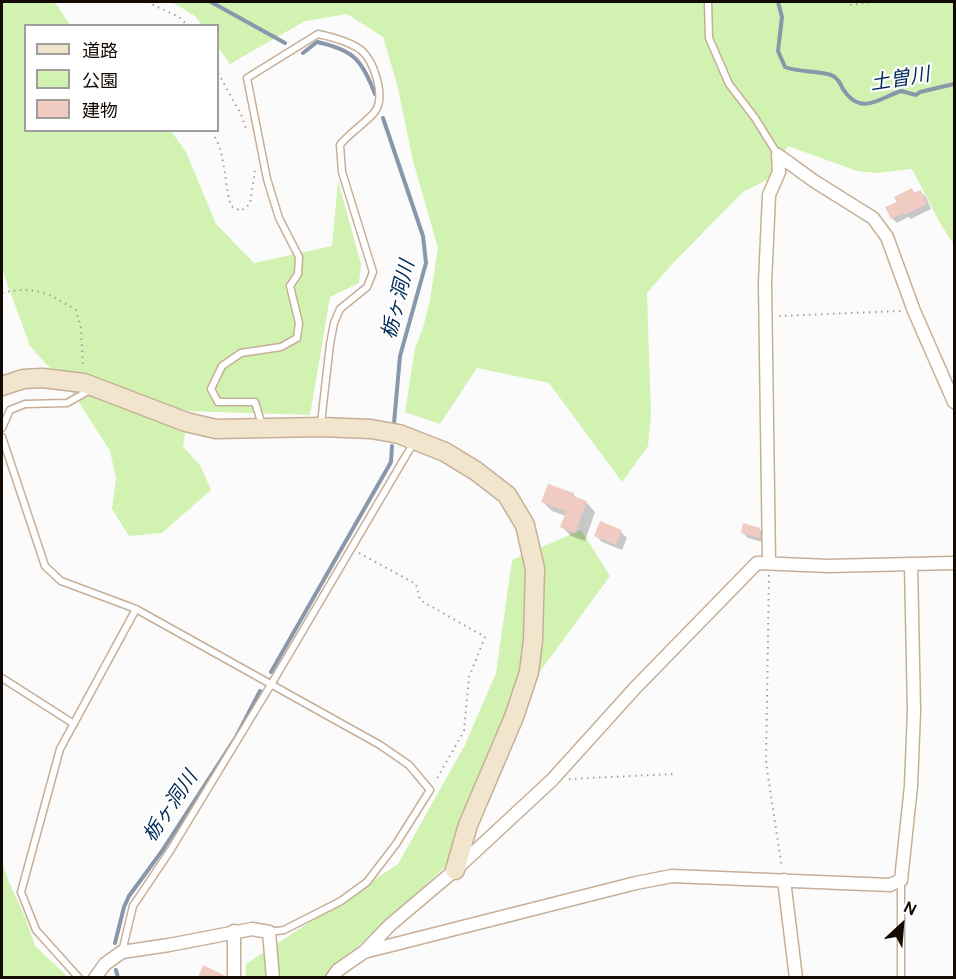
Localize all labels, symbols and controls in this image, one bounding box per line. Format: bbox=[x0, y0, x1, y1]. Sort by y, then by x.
legend bbox=[24, 24, 219, 132]
text: 道路 bbox=[82, 39, 118, 63]
water label: 土曽川 bbox=[868, 63, 932, 97]
text: 公園 bbox=[82, 69, 118, 93]
text: 建物 bbox=[82, 99, 118, 123]
water label: 栃ヶ洞川 bbox=[378, 258, 420, 342]
water label: 栃ヶ洞川 bbox=[139, 767, 203, 847]
north arrow bbox=[872, 895, 932, 955]
text: N bbox=[900, 896, 920, 920]

